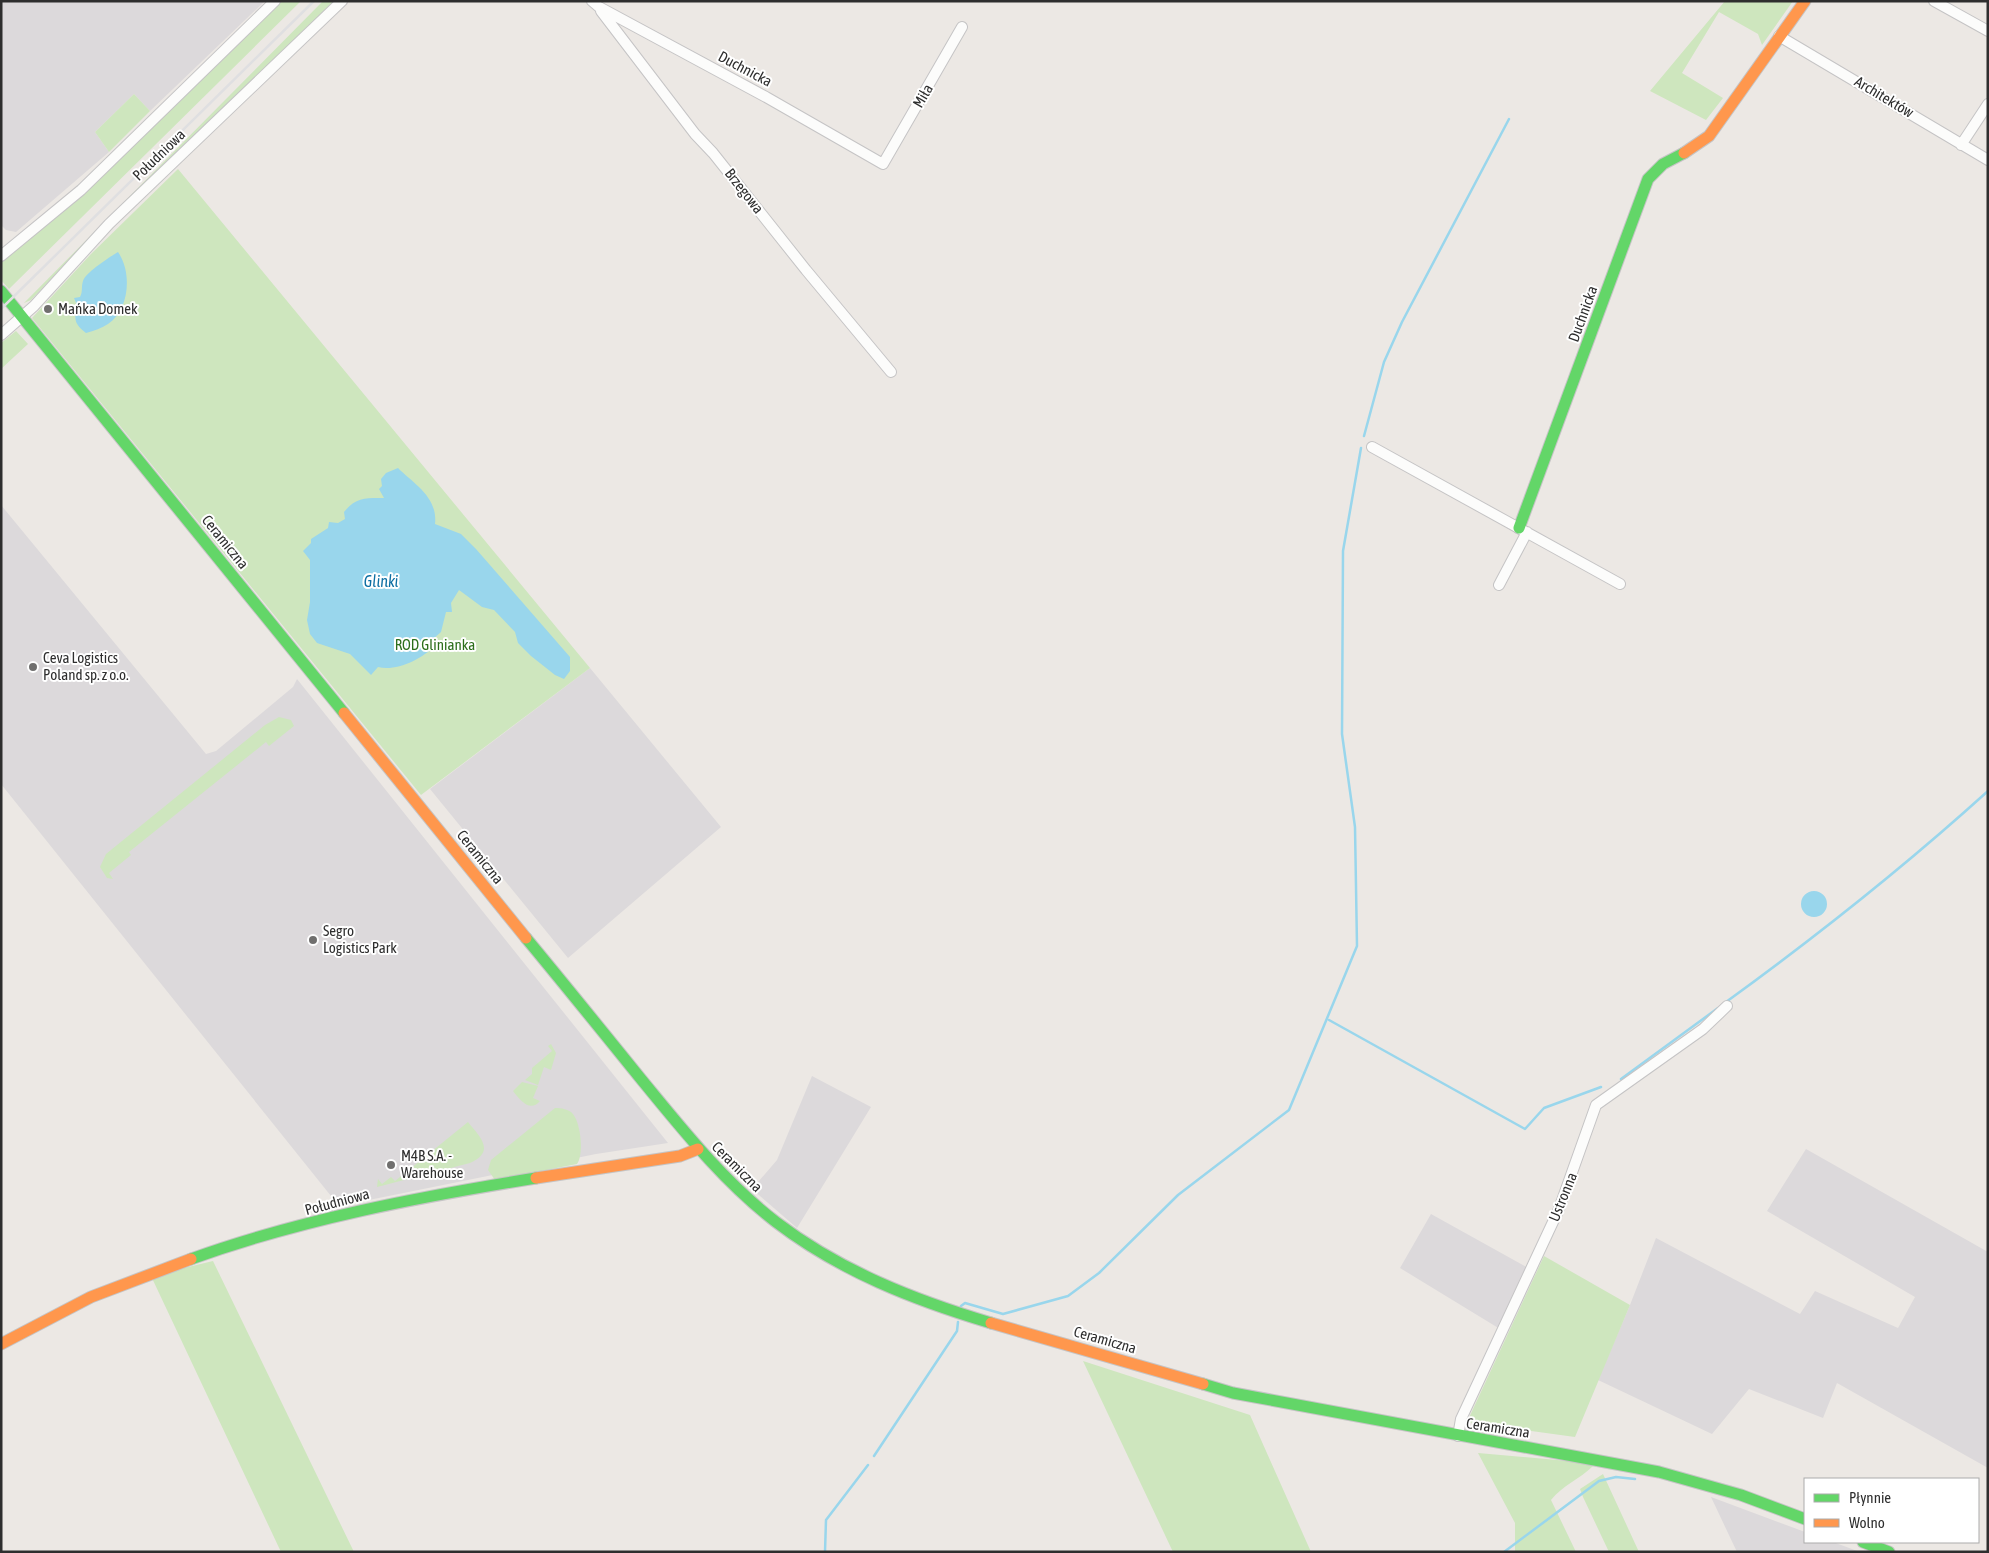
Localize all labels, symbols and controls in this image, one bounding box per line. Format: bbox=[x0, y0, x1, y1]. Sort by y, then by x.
street label: Duchnicka bbox=[715, 47, 775, 90]
street label: Architektów bbox=[1852, 72, 1917, 121]
street label: Miła bbox=[909, 81, 936, 111]
street label: Południowa bbox=[129, 126, 188, 184]
street label: Brzegowa bbox=[722, 165, 767, 217]
street label: Duchnicka bbox=[1565, 284, 1600, 344]
place label: Mańka Domek bbox=[58, 300, 138, 317]
marker: Mańka Domek bbox=[42, 303, 54, 315]
street label: Ceramiczna bbox=[199, 511, 252, 572]
water label: Glinki bbox=[364, 572, 399, 590]
park label: ROD Glinianka bbox=[395, 636, 475, 653]
place label: Ceva Logistics Poland sp. z o.o. bbox=[43, 649, 129, 683]
marker: Ceva Logistics Poland sp. z o.o. bbox=[27, 661, 39, 673]
street label: Ceramiczna bbox=[454, 826, 507, 887]
place label: Segro Logistics Park bbox=[323, 922, 397, 956]
marker: Segro Logistics Park bbox=[307, 934, 319, 946]
street label: Ceramiczna bbox=[709, 1138, 766, 1195]
place label: M4B S.A. - Warehouse bbox=[401, 1147, 464, 1181]
marker: M4B S.A. - Warehouse bbox=[385, 1159, 397, 1171]
street label: Ustronna bbox=[1545, 1170, 1580, 1224]
street label: Południowa bbox=[303, 1185, 371, 1218]
street label: Ceramiczna bbox=[1072, 1323, 1138, 1357]
street label: Ceramiczna bbox=[1465, 1414, 1531, 1441]
legend bbox=[1804, 1478, 1979, 1543]
text: Płynnie bbox=[1849, 1489, 1891, 1506]
text: Wolno bbox=[1849, 1514, 1885, 1531]

